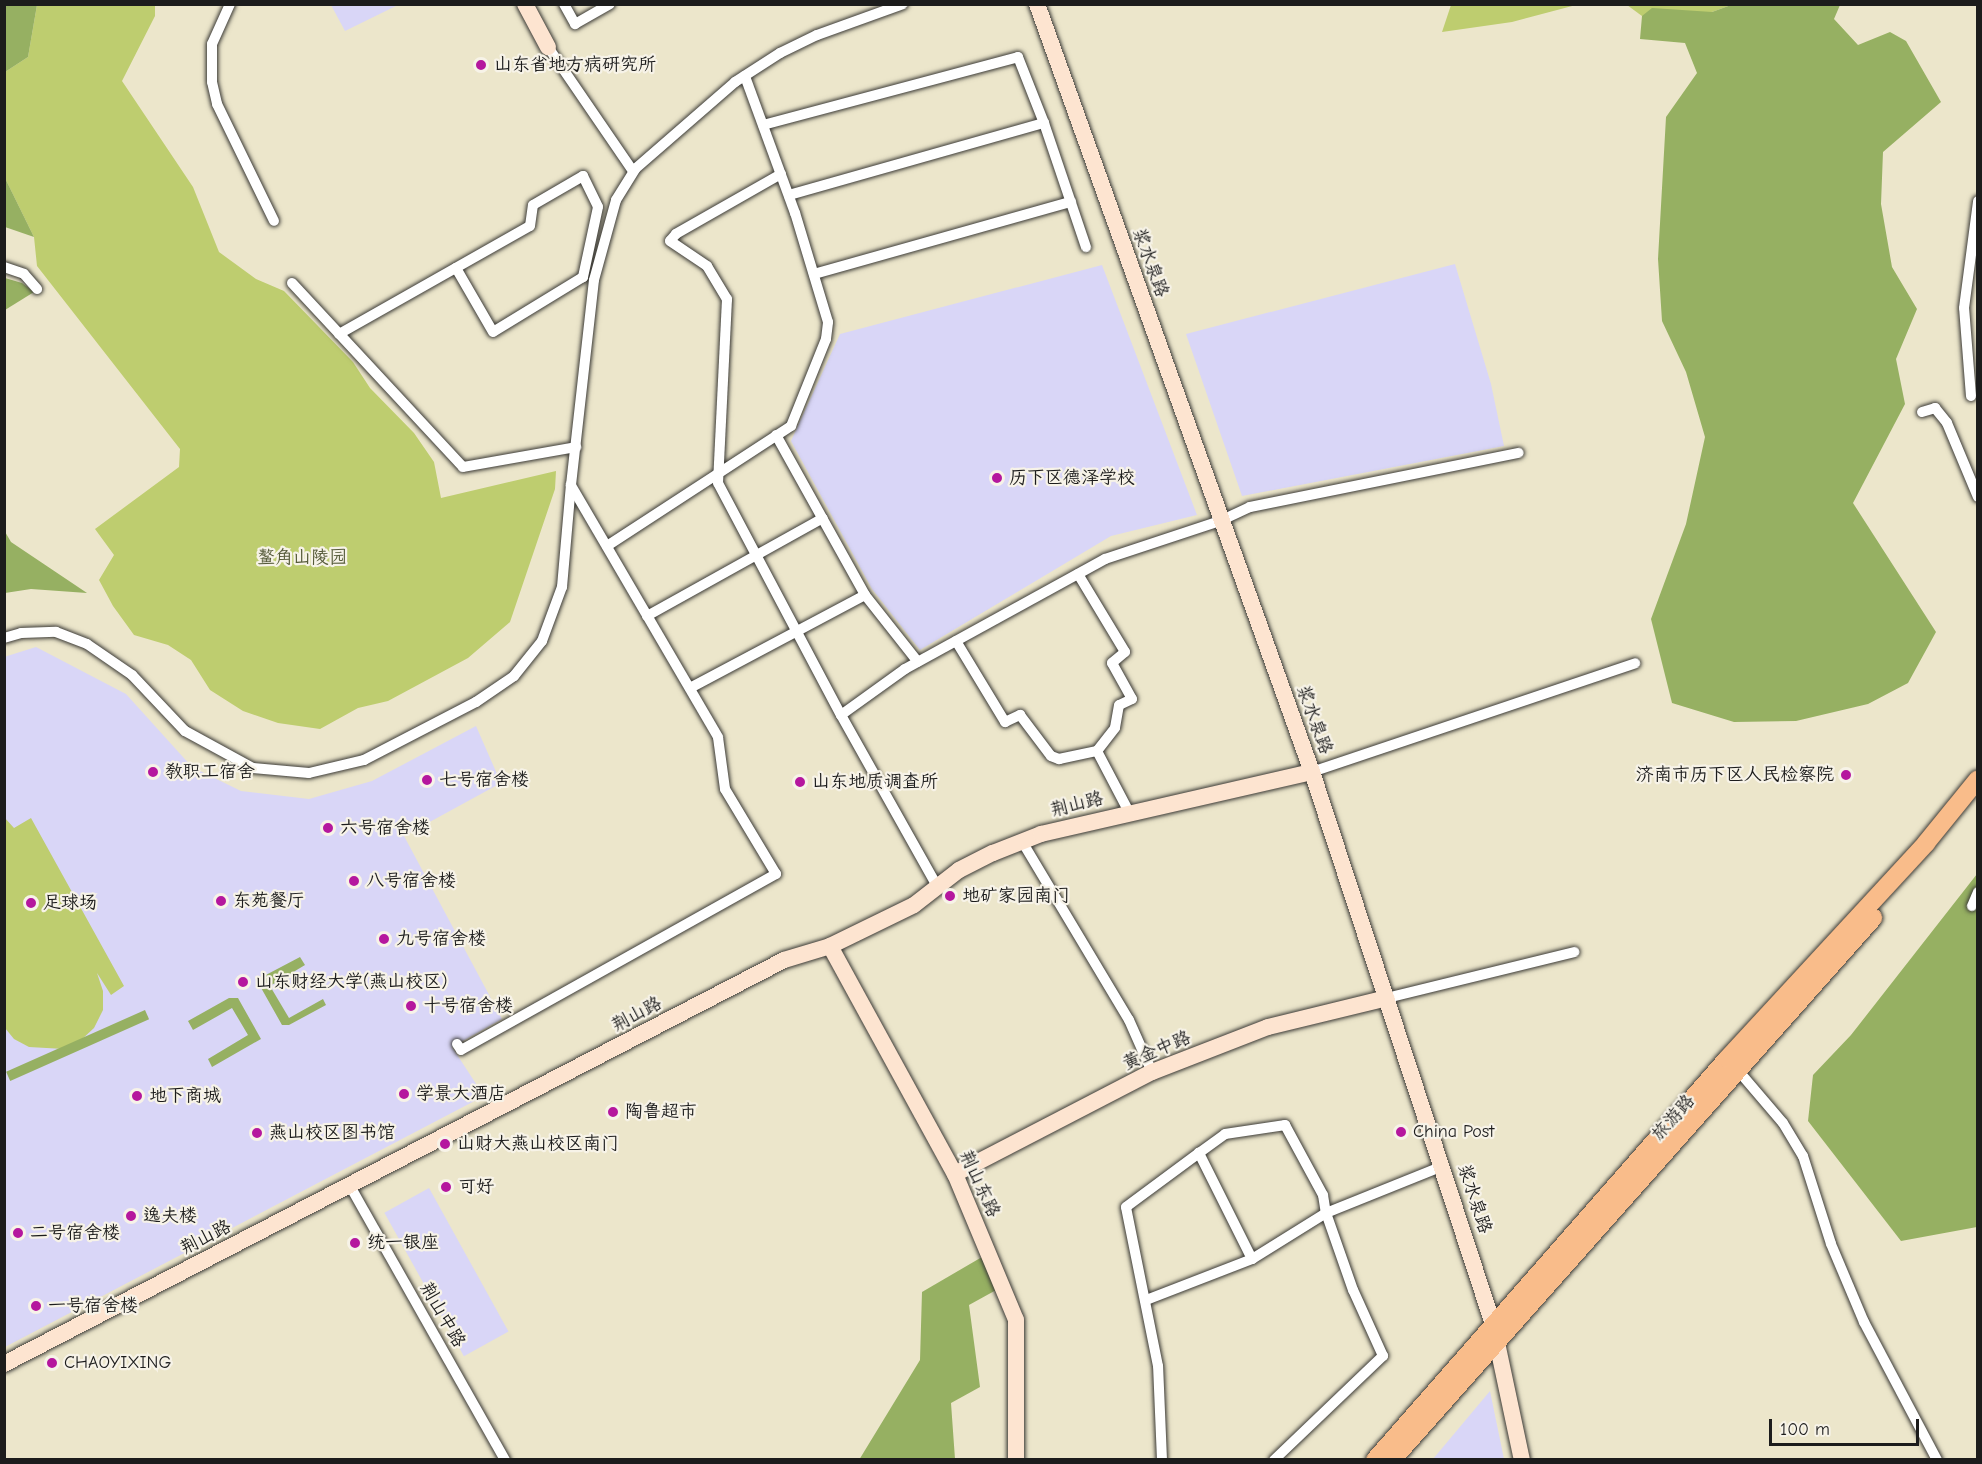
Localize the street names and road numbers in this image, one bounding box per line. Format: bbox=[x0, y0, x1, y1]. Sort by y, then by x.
street label: 浆水泉路 bbox=[1128, 225, 1172, 301]
street label: 浆水泉路 bbox=[1292, 682, 1336, 758]
street label: 荆山路 bbox=[1048, 788, 1106, 822]
street label: 荆山路 bbox=[608, 993, 666, 1037]
street label: 黄金中路 bbox=[1120, 1027, 1194, 1075]
street label: 旅游路 bbox=[1648, 1091, 1700, 1145]
street label: 荆山东路 bbox=[954, 1147, 1004, 1221]
street label: 浆水泉路 bbox=[1453, 1161, 1495, 1237]
street label: 荆山路 bbox=[177, 1216, 235, 1260]
street label: 荆山中路 bbox=[415, 1278, 469, 1352]

